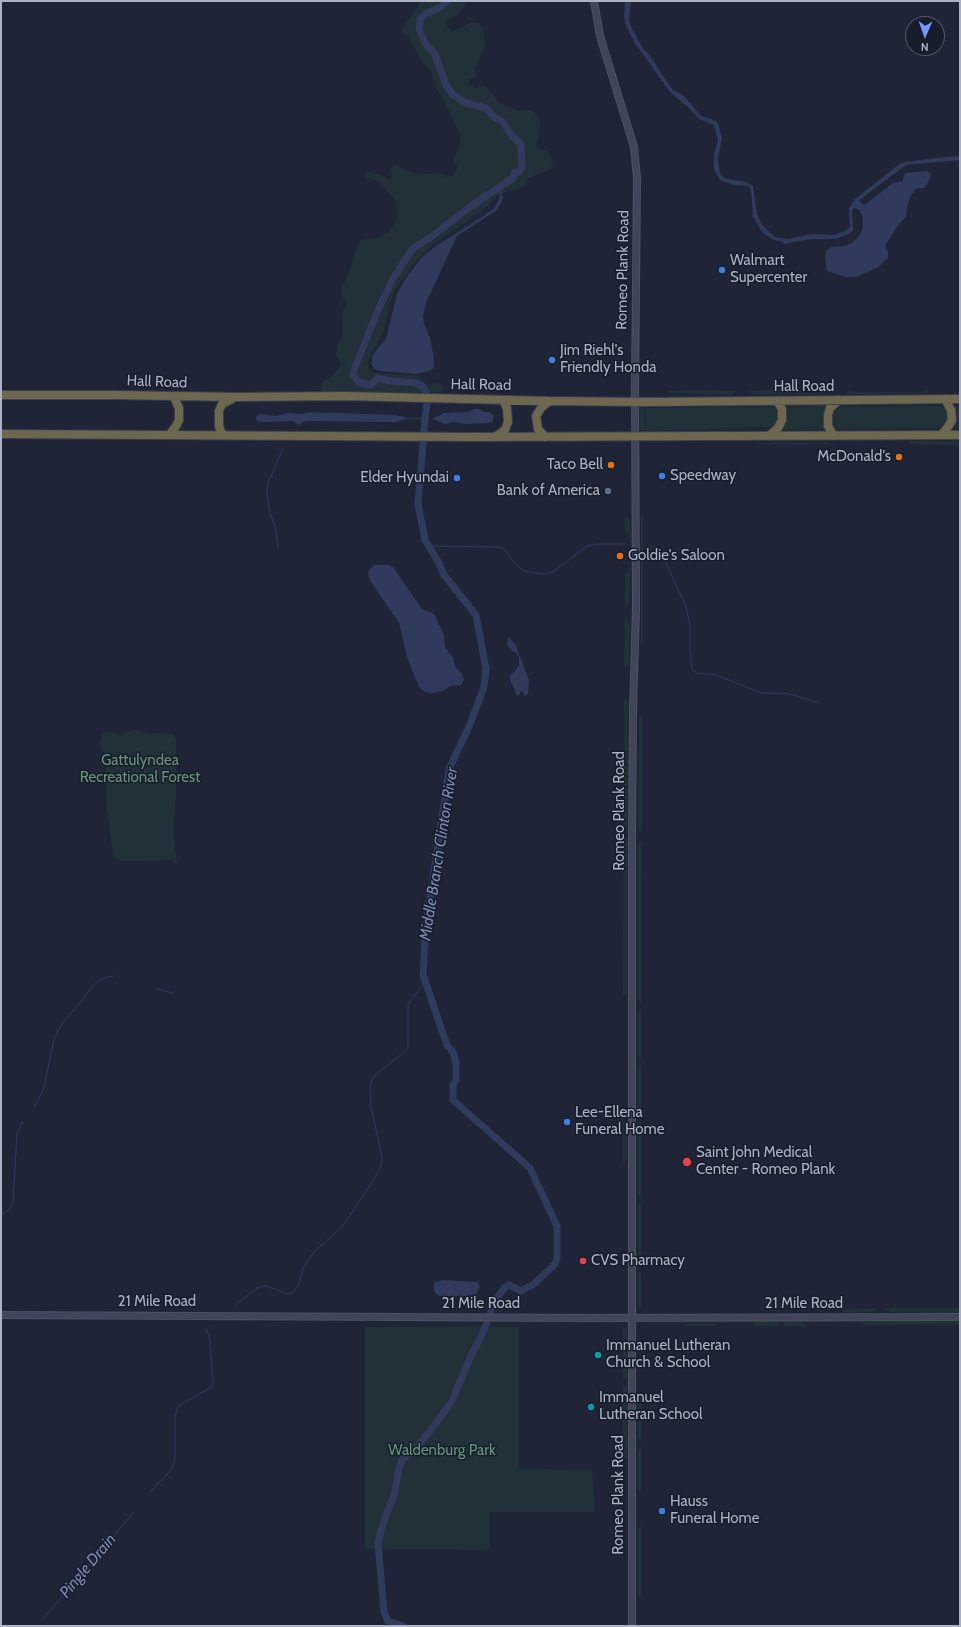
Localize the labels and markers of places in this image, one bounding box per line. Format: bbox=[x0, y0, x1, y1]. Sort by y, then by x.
place label: Walmart Supercenter bbox=[730, 252, 807, 287]
marker: Walmart Supercenter bbox=[717, 265, 727, 275]
place label: Jim Riehl's Friendly Honda bbox=[560, 342, 656, 377]
marker: Jim Riehl's Friendly Honda bbox=[547, 355, 557, 365]
place label: McDonald's bbox=[817, 448, 891, 466]
marker: McDonald's bbox=[894, 452, 904, 462]
place label: Taco Bell bbox=[547, 456, 603, 474]
marker: Taco Bell bbox=[606, 460, 616, 470]
place label: Speedway bbox=[670, 467, 736, 485]
place label: Elder Hyundai bbox=[360, 469, 449, 487]
marker: Speedway bbox=[657, 471, 667, 481]
marker: Elder Hyundai bbox=[452, 473, 462, 483]
place label: Bank of America bbox=[497, 482, 600, 500]
marker: Bank of America bbox=[603, 486, 613, 496]
place label: Goldie's Saloon bbox=[628, 547, 725, 565]
marker: Goldie's Saloon bbox=[615, 551, 625, 561]
place label: Lee-Ellena Funeral Home bbox=[575, 1104, 664, 1139]
marker: Lee-Ellena Funeral Home bbox=[562, 1117, 572, 1127]
place label: Saint John Medical Center - Romeo Plank bbox=[696, 1144, 835, 1179]
marker: Saint John Medical Center - Romeo Plank bbox=[681, 1156, 693, 1168]
place label: CVS Pharmacy bbox=[591, 1252, 685, 1270]
marker: CVS Pharmacy bbox=[578, 1256, 588, 1266]
place label: Immanuel Lutheran Church & School bbox=[606, 1337, 730, 1372]
marker: Immanuel Lutheran Church & School bbox=[593, 1350, 603, 1360]
place label: Immanuel Lutheran School bbox=[599, 1389, 702, 1424]
marker: Immanuel Lutheran School bbox=[586, 1402, 596, 1412]
place label: Hauss Funeral Home bbox=[670, 1493, 759, 1528]
marker: Hauss Funeral Home bbox=[657, 1506, 667, 1516]

